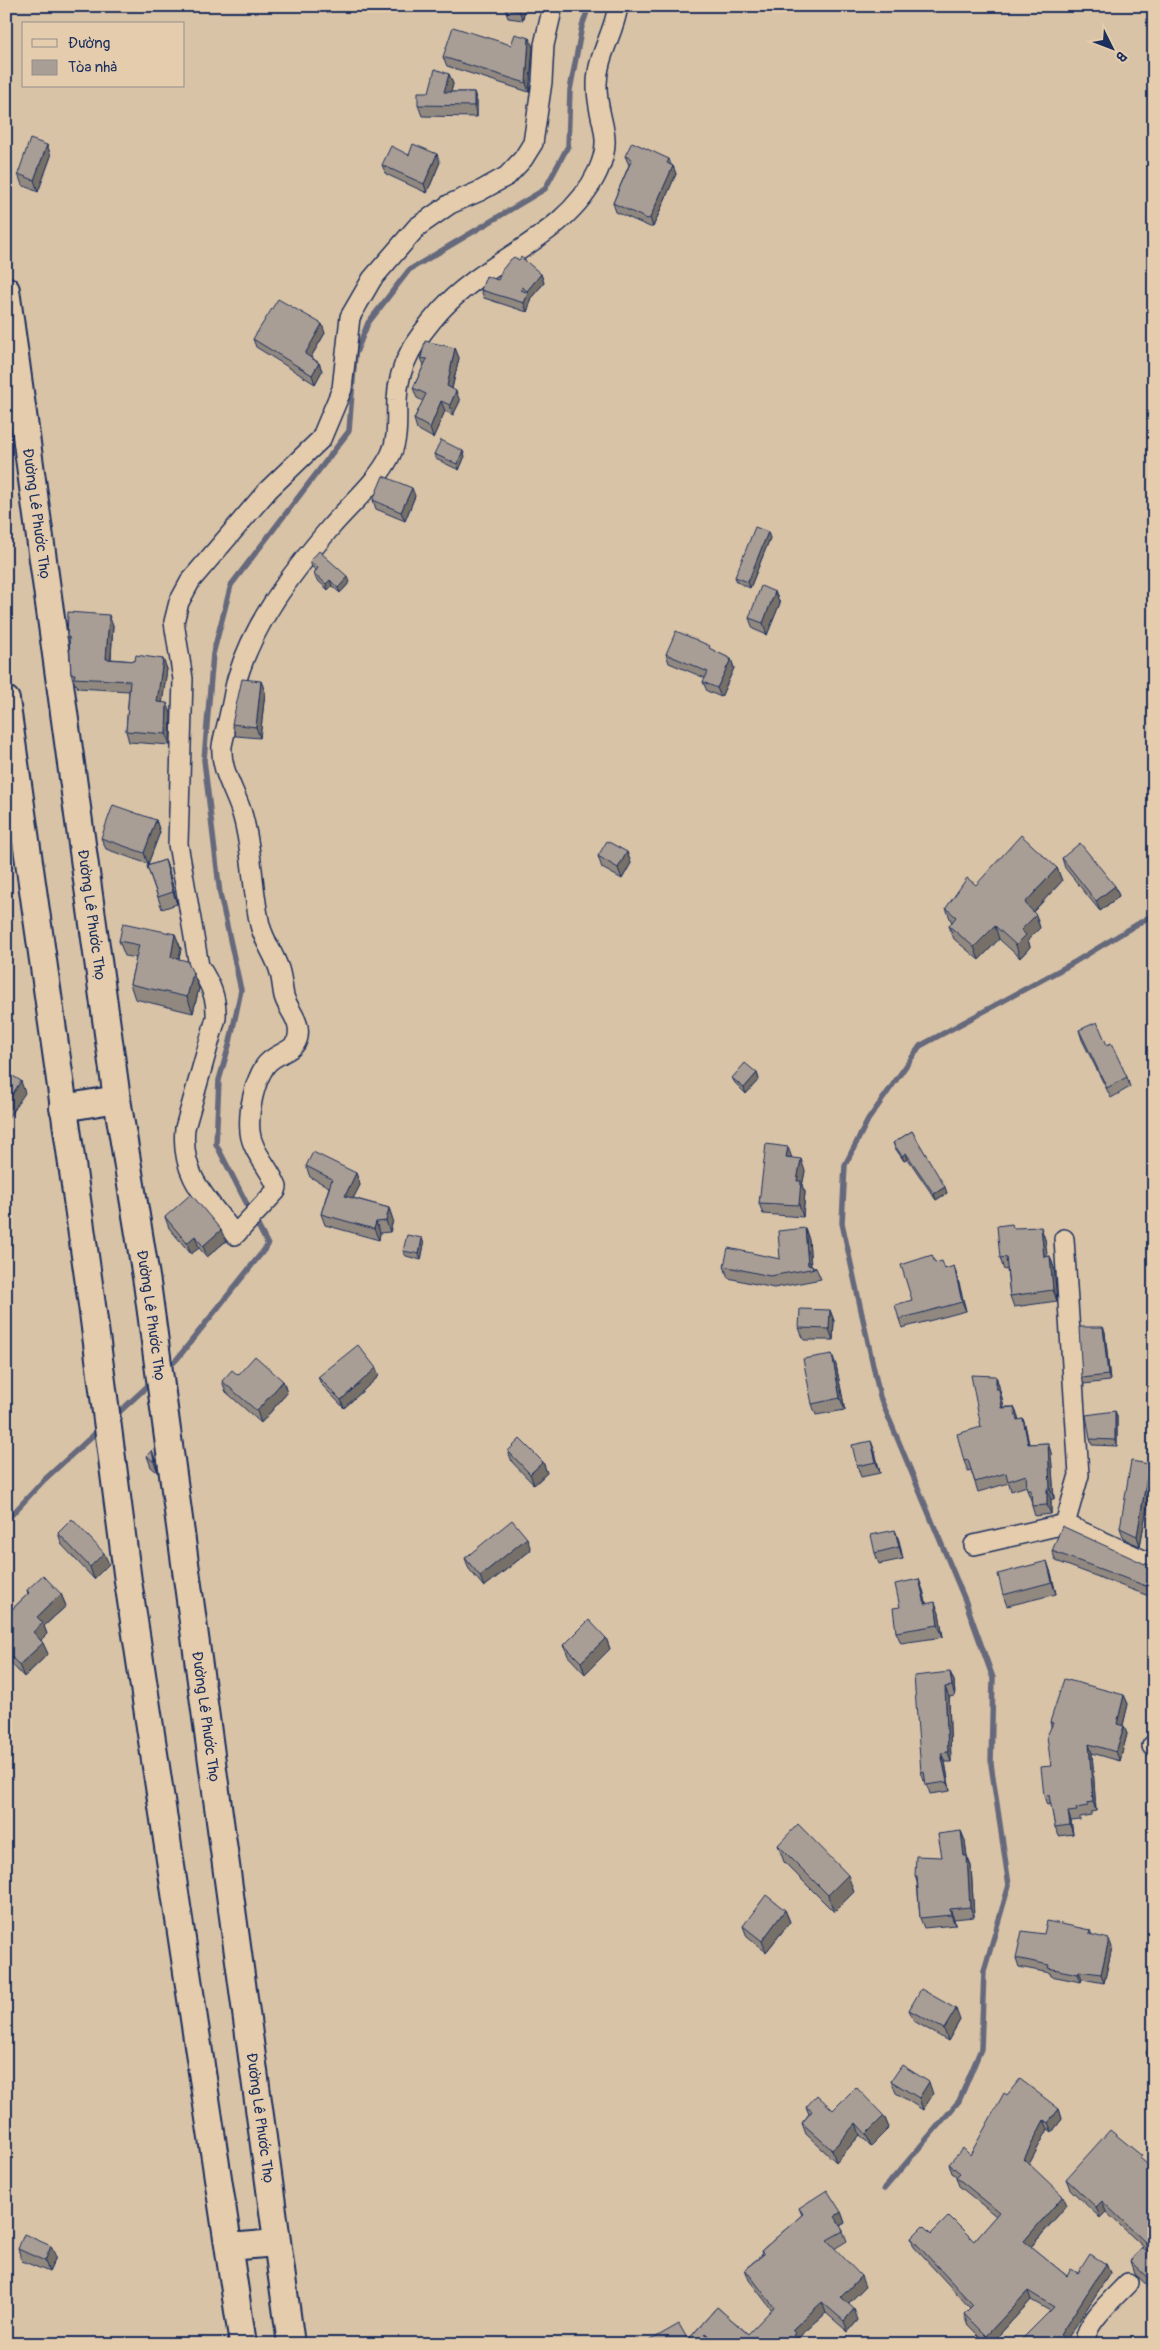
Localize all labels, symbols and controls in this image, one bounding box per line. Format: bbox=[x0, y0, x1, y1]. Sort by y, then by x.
legend bbox=[22, 22, 185, 88]
north arrow bbox=[1088, 22, 1138, 72]
text: Đường bbox=[68, 34, 110, 53]
text: B bbox=[1112, 48, 1130, 65]
text: Tòa nhà bbox=[68, 58, 117, 77]
street label: Đường Lê Phước Thọ bbox=[18, 447, 55, 581]
street label: Đường Lê Phước Thọ bbox=[73, 848, 110, 982]
street label: Đường Lê Phước Thọ bbox=[132, 1249, 169, 1383]
street label: Đường Lê Phước Thọ bbox=[187, 1650, 224, 1784]
street label: Đường Lê Phước Thọ bbox=[242, 2052, 278, 2185]

